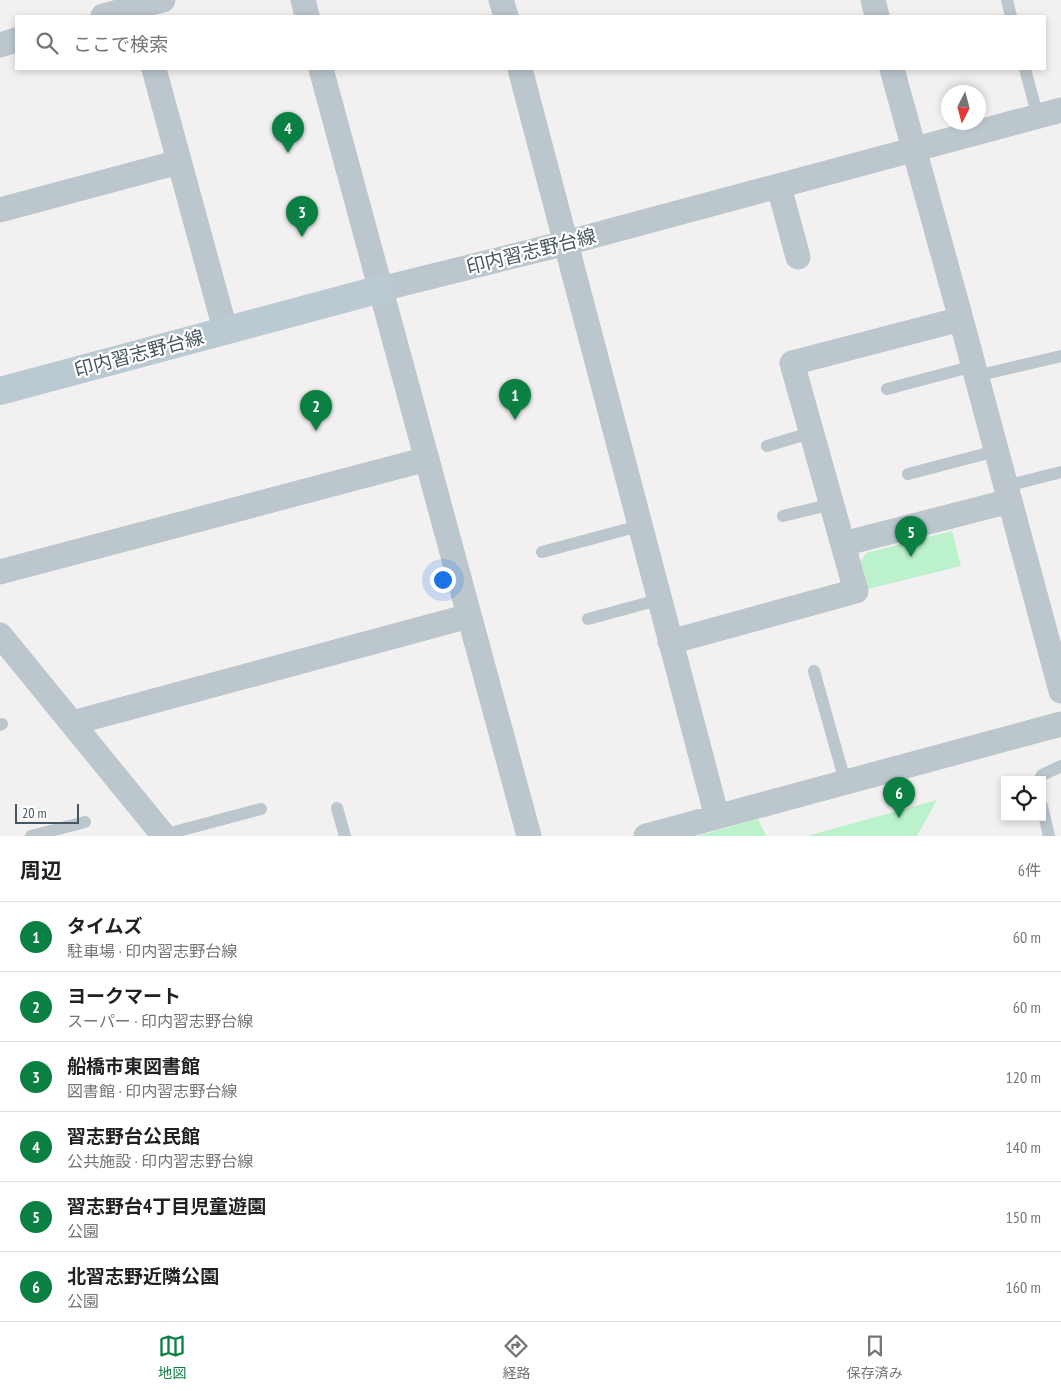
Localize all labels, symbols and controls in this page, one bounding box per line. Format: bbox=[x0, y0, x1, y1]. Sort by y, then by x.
search box bbox=[15, 15, 1046, 70]
icon: search bbox=[33, 29, 61, 57]
text: ここで検索 bbox=[73, 32, 168, 56]
north arrow bbox=[941, 85, 986, 130]
pin: 4 bbox=[272, 112, 304, 153]
pin: 3 bbox=[286, 196, 318, 237]
street label: 印内習志野台線 bbox=[464, 223, 598, 279]
street label: 印内習志野台線 bbox=[72, 324, 206, 382]
pin: 1 bbox=[499, 379, 531, 420]
pin: 2 bbox=[300, 390, 332, 431]
pin: 5 bbox=[895, 516, 927, 557]
your location bbox=[430, 567, 456, 593]
map controls bbox=[1001, 776, 1046, 821]
button: locate bbox=[1001, 776, 1046, 821]
pin: 6 bbox=[883, 777, 915, 818]
scale bar bbox=[15, 801, 79, 824]
text: 20 m bbox=[22, 804, 47, 822]
text: 周辺 bbox=[20, 857, 62, 884]
text: 6件 bbox=[1018, 860, 1041, 880]
text: タイムズ bbox=[67, 914, 143, 938]
text: 1 bbox=[32, 927, 40, 947]
text: 60 m bbox=[1013, 927, 1041, 947]
text: 駐車場 · 印内習志野台線 bbox=[67, 941, 237, 961]
text: ヨークマート bbox=[67, 984, 181, 1008]
text: 2 bbox=[32, 997, 40, 1017]
text: 60 m bbox=[1013, 997, 1041, 1017]
text: スーパー · 印内習志野台線 bbox=[67, 1011, 253, 1031]
text: 船橋市東図書館 bbox=[67, 1054, 200, 1078]
text: 3 bbox=[32, 1067, 40, 1087]
text: 120 m bbox=[1006, 1067, 1041, 1087]
text: 図書館 · 印内習志野台線 bbox=[67, 1081, 237, 1101]
text: 習志野台公民館 bbox=[67, 1124, 200, 1148]
text: 4 bbox=[32, 1137, 40, 1157]
text: 140 m bbox=[1006, 1137, 1041, 1157]
text: 公共施設 · 印内習志野台線 bbox=[67, 1151, 253, 1171]
text: 習志野台4丁目児童遊園 bbox=[67, 1194, 266, 1218]
text: 5 bbox=[32, 1207, 40, 1227]
text: 150 m bbox=[1006, 1207, 1041, 1227]
text: 公園 bbox=[67, 1221, 99, 1241]
text: 北習志野近隣公園 bbox=[67, 1264, 219, 1288]
text: 6 bbox=[32, 1277, 40, 1297]
text: 160 m bbox=[1006, 1277, 1041, 1297]
text: 公園 bbox=[67, 1291, 99, 1311]
tab: 地図 bbox=[158, 1332, 186, 1382]
tab: 経路 bbox=[502, 1332, 530, 1382]
tab: 保存済み bbox=[847, 1332, 903, 1382]

